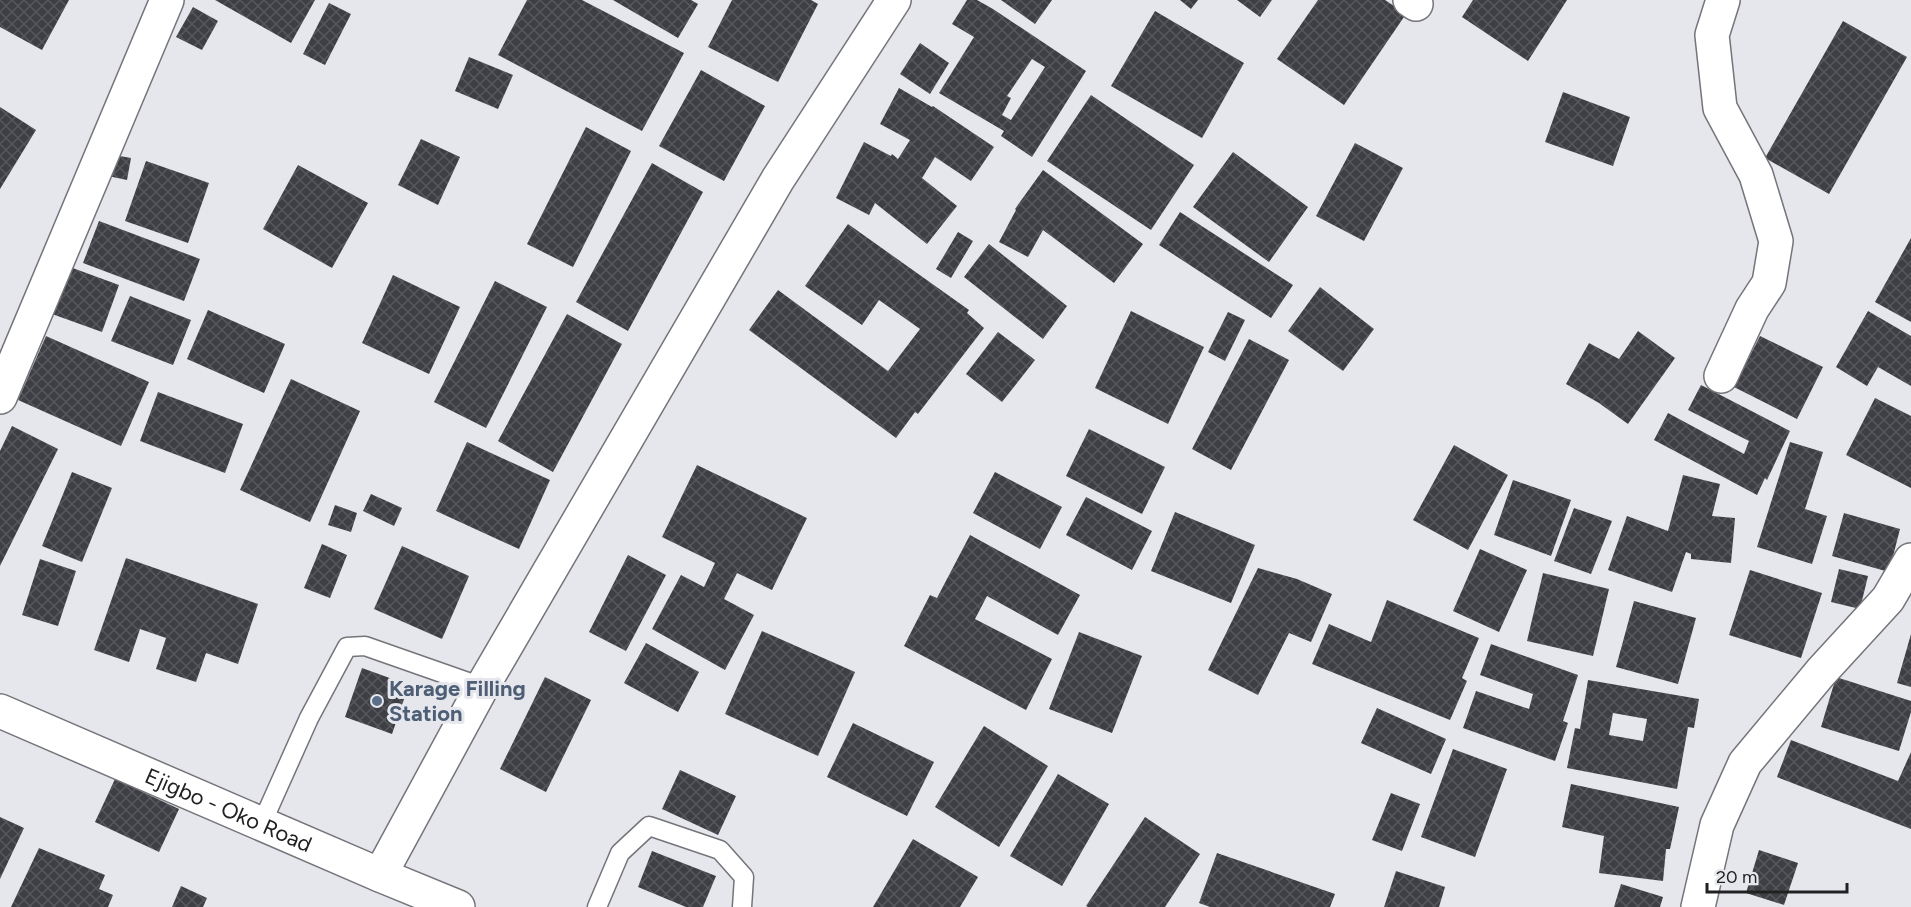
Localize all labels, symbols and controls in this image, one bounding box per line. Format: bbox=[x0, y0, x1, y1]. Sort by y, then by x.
place label: Karage Filling Station bbox=[389, 675, 526, 727]
marker: Karage Filling Station bbox=[370, 694, 384, 708]
street label: Ejigbo - Oko Road bbox=[141, 762, 316, 858]
scale bar bbox=[1707, 856, 1846, 894]
text: 20 m bbox=[1716, 866, 1757, 888]

